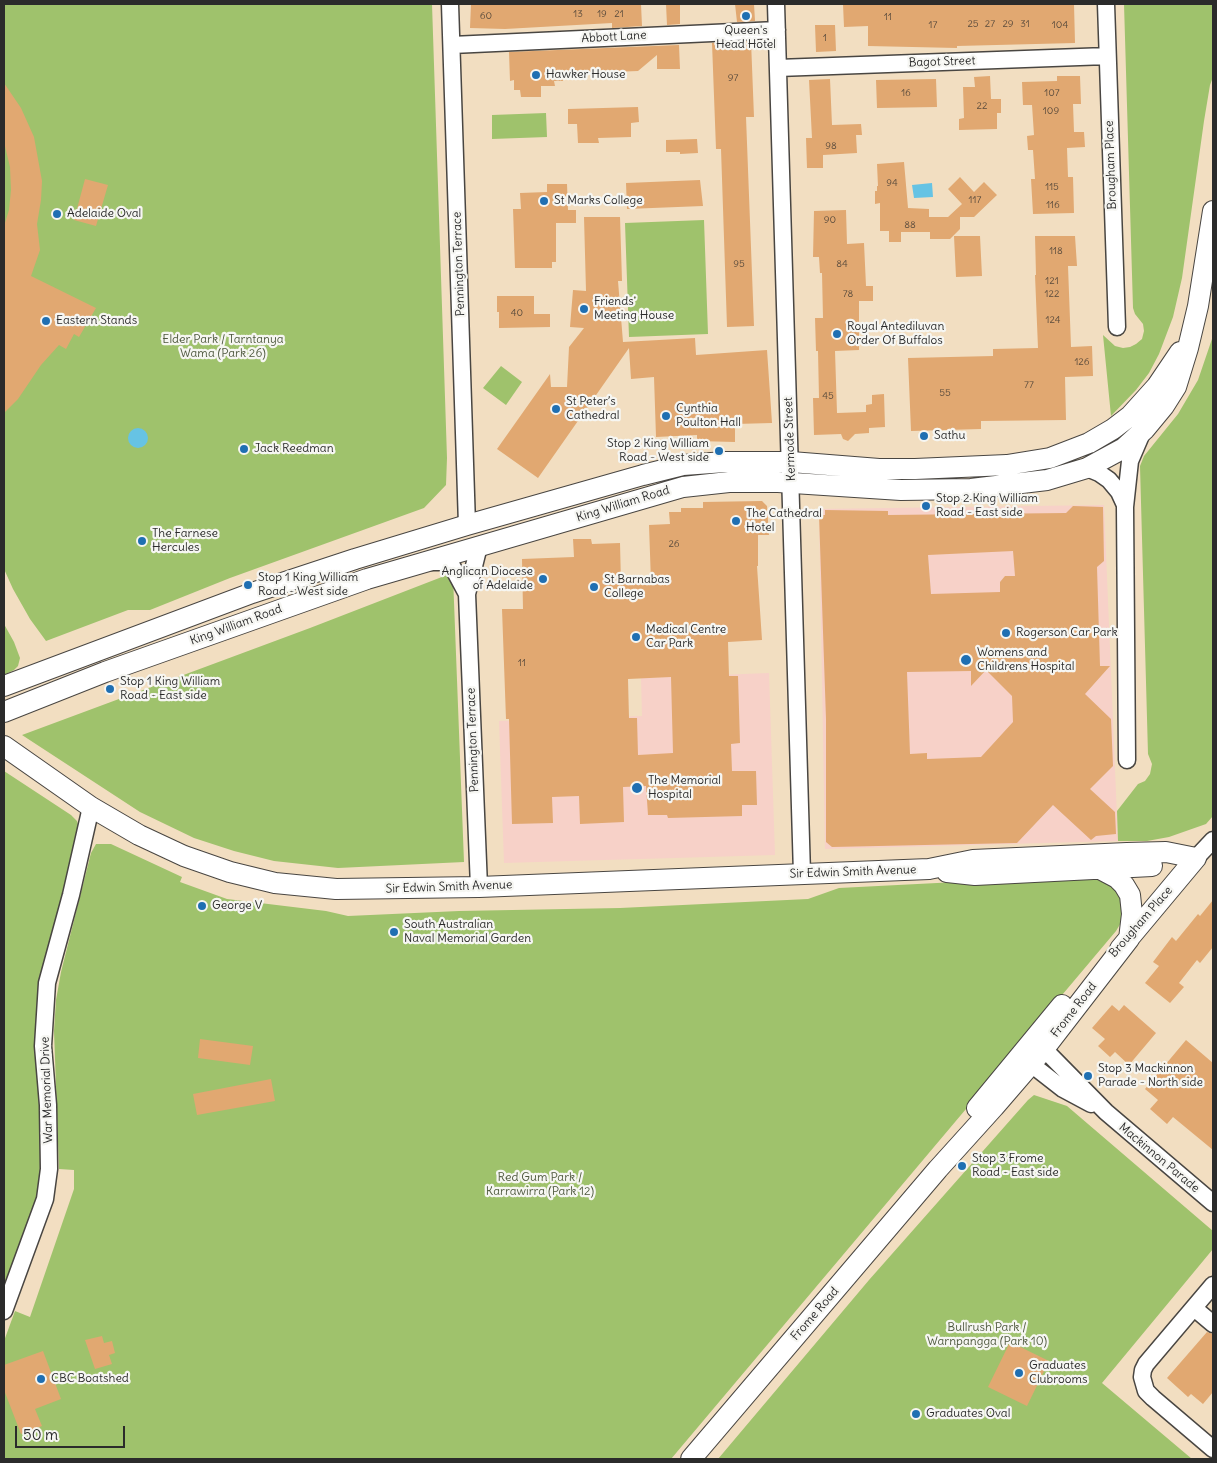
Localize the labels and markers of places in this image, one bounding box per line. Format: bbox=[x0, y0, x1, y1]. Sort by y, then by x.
marker: Queen's Head Hotel bbox=[740, 10, 752, 22]
place label: Queen's Head Hotel bbox=[716, 24, 776, 52]
place label: Hawker House bbox=[546, 68, 625, 82]
marker: Hawker House bbox=[530, 69, 542, 81]
place label: St Marks College bbox=[554, 194, 643, 208]
marker: St Marks College bbox=[538, 195, 550, 207]
place label: Adelaide Oval bbox=[67, 207, 141, 221]
marker: Adelaide Oval bbox=[51, 208, 63, 220]
place label: Friends' Meeting House bbox=[594, 295, 674, 323]
marker: Friends' Meeting House bbox=[578, 303, 590, 315]
place label: Eastern Stands bbox=[56, 314, 137, 328]
marker: Eastern Stands bbox=[40, 315, 52, 327]
place label: Royal Antediluvan Order Of Buffalos bbox=[847, 320, 944, 348]
marker: Royal Antediluvan Order Of Buffalos bbox=[831, 328, 843, 340]
place label: St Peter’s Cathedral bbox=[566, 395, 619, 423]
place label: Cynthia Poulton Hall bbox=[676, 402, 741, 430]
marker: St Peter’s Cathedral bbox=[550, 403, 562, 415]
marker: Cynthia Poulton Hall bbox=[660, 410, 672, 422]
place label: Sathu bbox=[934, 429, 965, 443]
marker: Sathu bbox=[918, 430, 930, 442]
place label: Stop 2 King William Road - West side bbox=[607, 437, 709, 465]
place label: Jack Reedman bbox=[254, 442, 334, 456]
marker: Jack Reedman bbox=[238, 443, 250, 455]
marker: Stop 2 King William Road - West side bbox=[713, 445, 725, 457]
place label: Stop 2 King William Road - East side bbox=[936, 492, 1038, 520]
marker: Stop 2 King William Road - East side bbox=[920, 500, 932, 512]
place label: The Cathedral Hotel bbox=[746, 507, 822, 535]
marker: The Cathedral Hotel bbox=[730, 515, 742, 527]
place label: The Farnese Hercules bbox=[152, 527, 218, 555]
marker: The Farnese Hercules bbox=[136, 535, 148, 547]
place label: Anglican Diocese of Adelaide bbox=[441, 565, 533, 593]
place label: Stop 1 King William Road - West side bbox=[258, 571, 358, 599]
marker: Anglican Diocese of Adelaide bbox=[537, 573, 549, 585]
place label: St Barnabas College bbox=[604, 573, 670, 601]
marker: Stop 1 King William Road - West side bbox=[242, 579, 254, 591]
marker: St Barnabas College bbox=[588, 581, 600, 593]
place label: Medical Centre Car Park bbox=[646, 623, 726, 651]
place label: Rogerson Car Park bbox=[1016, 626, 1118, 640]
marker: Rogerson Car Park bbox=[1000, 627, 1012, 639]
marker: Medical Centre Car Park bbox=[630, 631, 642, 643]
place label: Womens and Childrens Hospital bbox=[977, 646, 1074, 674]
marker: Womens and Childrens Hospital bbox=[959, 653, 973, 667]
place label: Stop 1 King William Road - East side bbox=[120, 675, 220, 703]
marker: Stop 1 King William Road - East side bbox=[104, 683, 116, 695]
place label: The Memorial Hospital bbox=[648, 774, 721, 802]
marker: The Memorial Hospital bbox=[630, 781, 644, 795]
place label: George V bbox=[212, 899, 262, 913]
marker: George V bbox=[196, 900, 208, 912]
place label: South Australian Naval Memorial Garden bbox=[404, 918, 531, 946]
marker: South Australian Naval Memorial Garden bbox=[388, 926, 400, 938]
place label: Stop 3 Mackinnon Parade - North side bbox=[1098, 1062, 1203, 1090]
marker: Stop 3 Mackinnon Parade - North side bbox=[1082, 1070, 1094, 1082]
place label: Stop 3 Frome Road - East side bbox=[972, 1152, 1059, 1180]
marker: Stop 3 Frome Road - East side bbox=[956, 1160, 968, 1172]
place label: Graduates Clubrooms bbox=[1029, 1359, 1087, 1387]
marker: Graduates Clubrooms bbox=[1013, 1367, 1025, 1379]
place label: CBC Boatshed bbox=[51, 1372, 129, 1386]
marker: CBC Boatshed bbox=[35, 1373, 47, 1385]
place label: Graduates Oval bbox=[926, 1407, 1010, 1421]
marker: Graduates Oval bbox=[910, 1408, 922, 1420]

